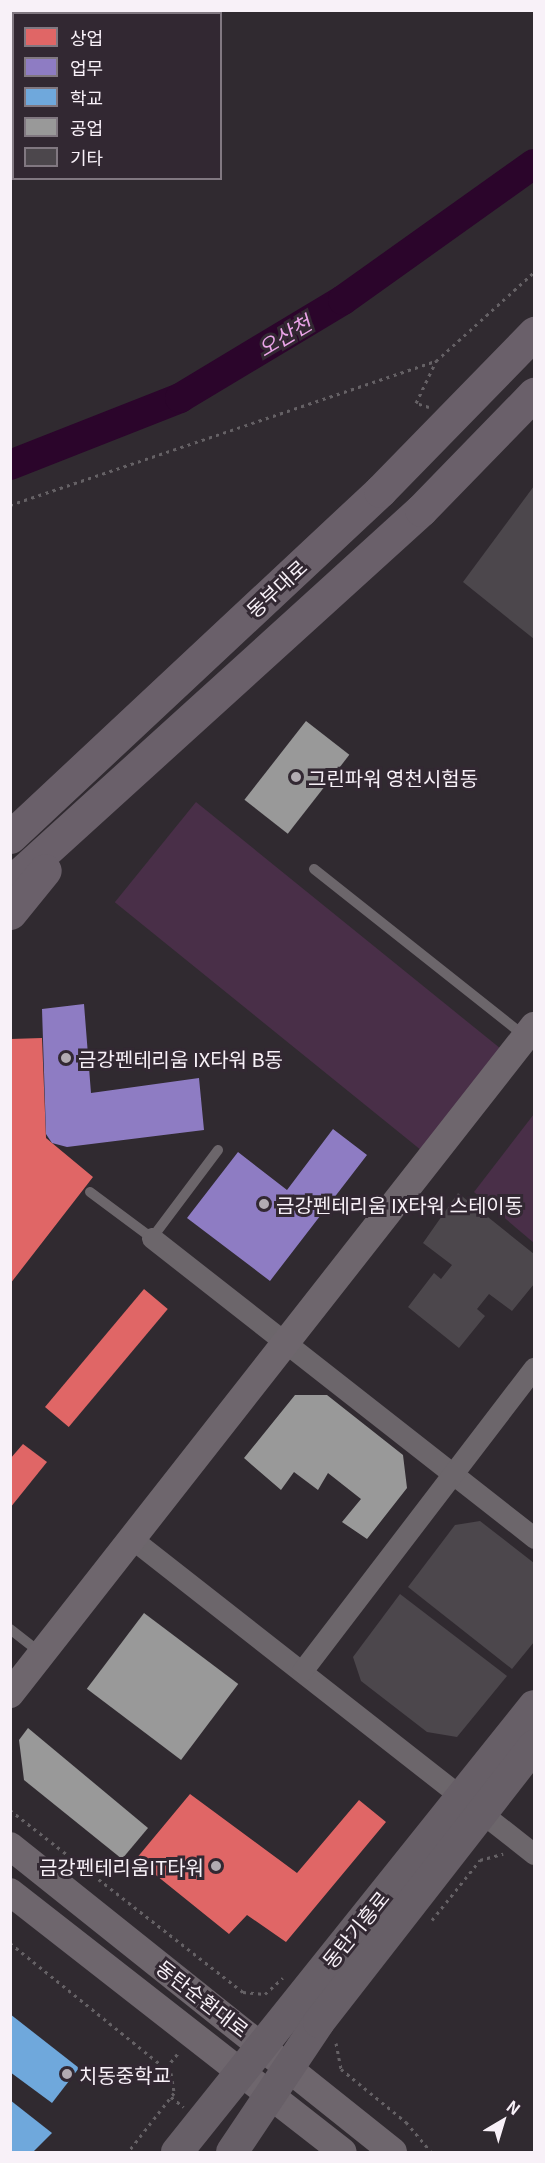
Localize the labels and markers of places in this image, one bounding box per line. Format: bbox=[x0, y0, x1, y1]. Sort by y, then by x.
place label: 그린파워 영천시험동 bbox=[308, 765, 478, 789]
marker: 그린파워 영천시험동 bbox=[289, 770, 303, 784]
place label: 금강펜테리움 IX타워 B동 bbox=[78, 1046, 283, 1070]
marker: 금강펜테리움 IX타워 B동 bbox=[59, 1051, 73, 1065]
place label: 금강펜테리움 IX타워 스테이동 bbox=[276, 1192, 523, 1216]
marker: 금강펜테리움 IX타워 스테이동 bbox=[257, 1197, 271, 1211]
place label: 금강펜테리움IT타워 bbox=[39, 1854, 204, 1878]
marker: 금강펜테리움IT타워 bbox=[209, 1859, 223, 1873]
place label: 치동중학교 bbox=[79, 2062, 171, 2086]
marker: 치동중학교 bbox=[60, 2067, 74, 2081]

